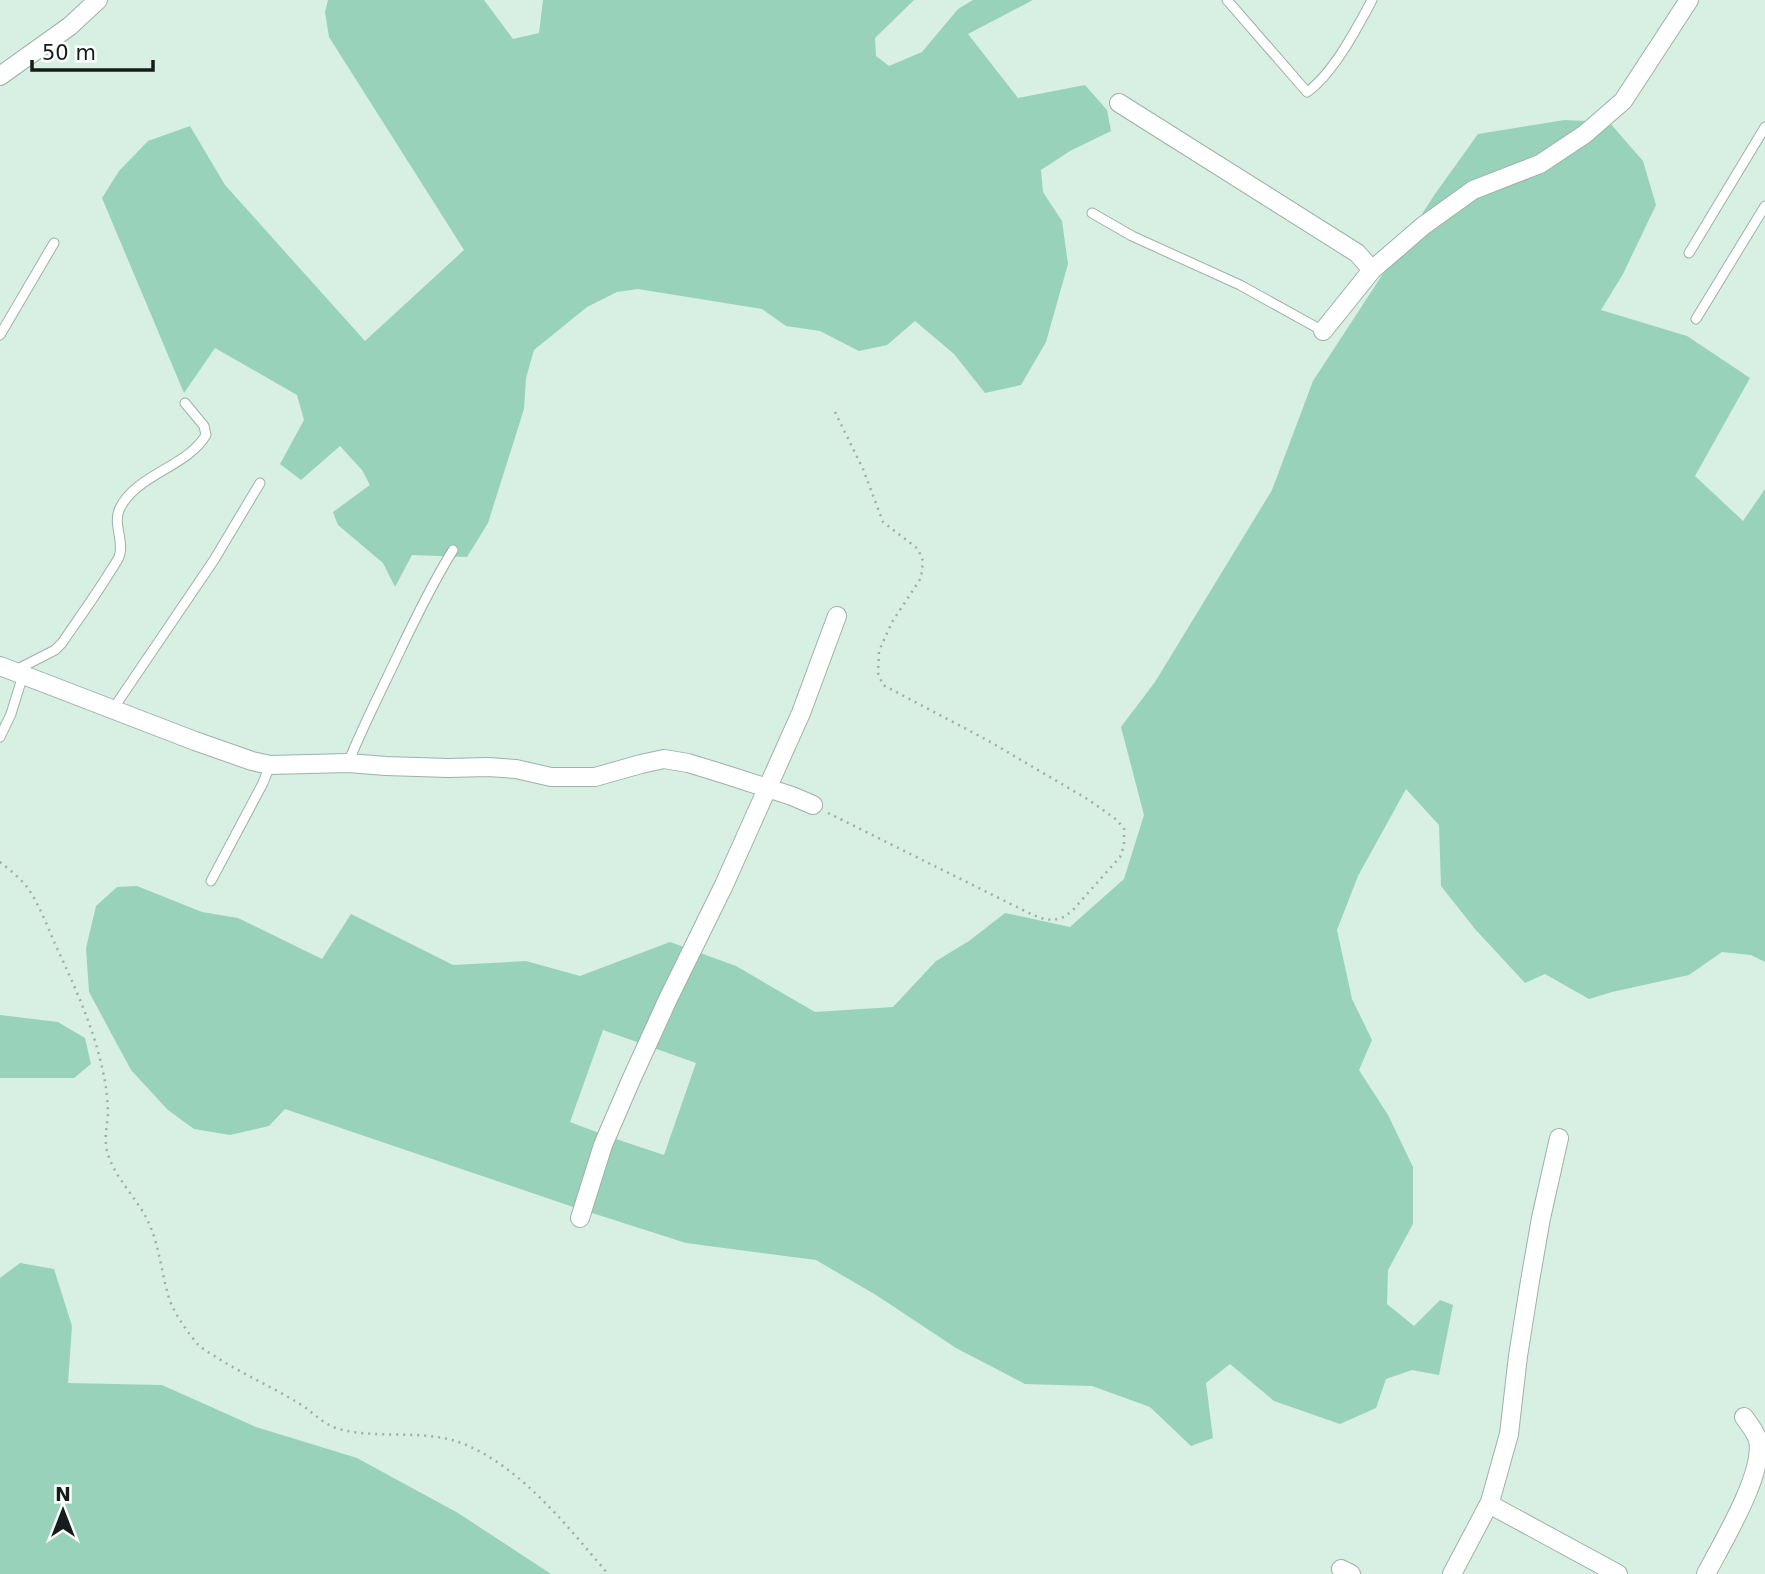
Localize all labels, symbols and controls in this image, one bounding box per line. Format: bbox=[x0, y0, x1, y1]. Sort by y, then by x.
scale bar bbox=[32, 28, 152, 72]
text: 50 m bbox=[42, 41, 96, 65]
north arrow bbox=[28, 1476, 98, 1546]
text: N bbox=[55, 1483, 71, 1505]

